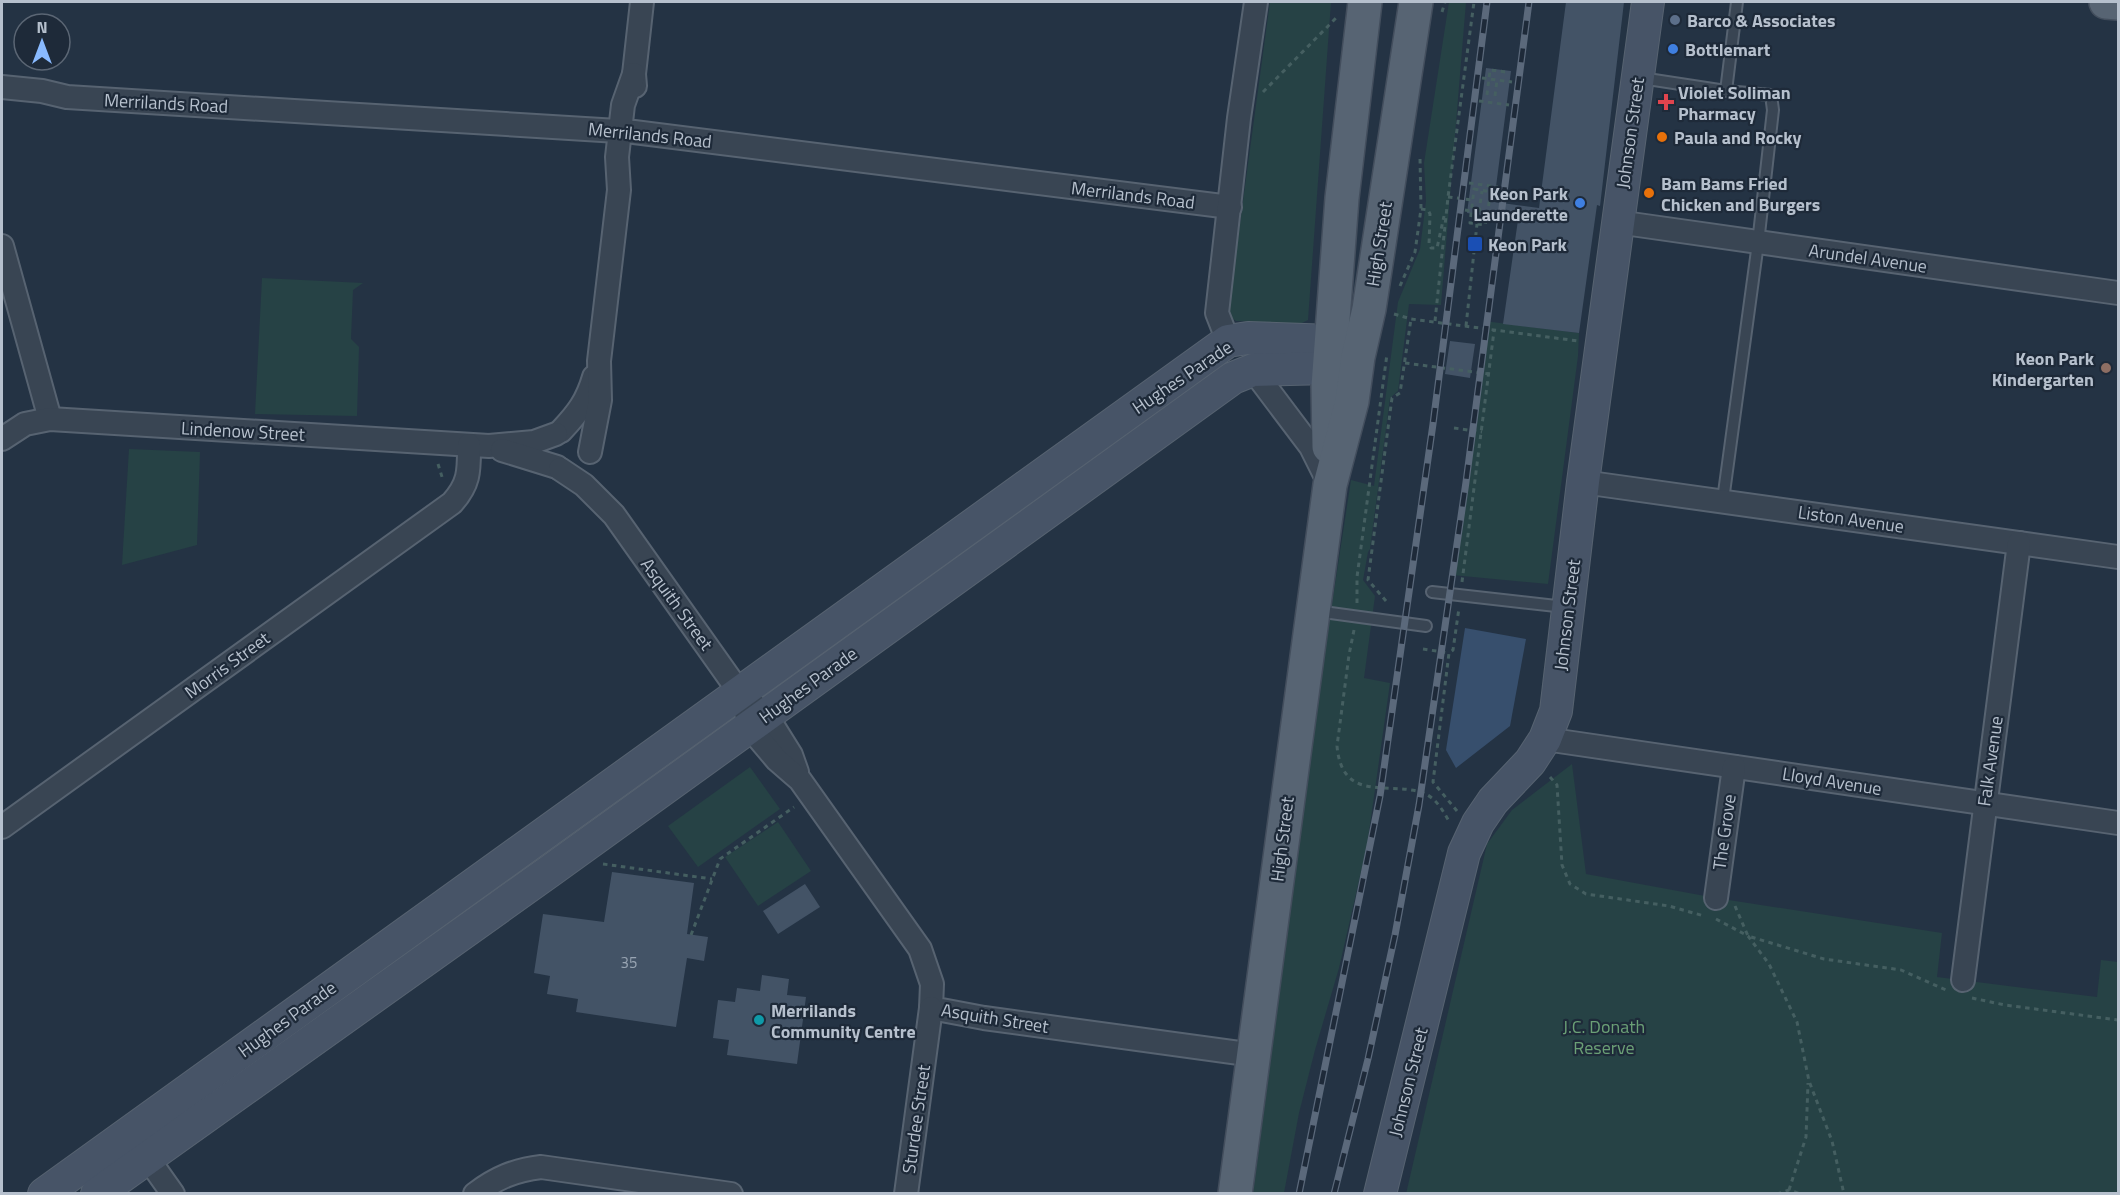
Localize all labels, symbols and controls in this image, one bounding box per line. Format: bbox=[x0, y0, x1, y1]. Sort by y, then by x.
place label: Barco & Associates bbox=[1687, 7, 1835, 34]
north arrow bbox=[12, 12, 72, 72]
marker: Barco & Associates bbox=[1668, 13, 1682, 27]
text: N bbox=[36, 15, 48, 39]
place label: Bottlemart bbox=[1685, 36, 1771, 63]
marker: Bottlemart bbox=[1666, 42, 1680, 56]
street label: Johnson Street bbox=[1609, 75, 1651, 190]
place label: Violet Soliman Pharmacy bbox=[1678, 79, 1791, 127]
street label: Merrilands Road bbox=[103, 86, 229, 120]
marker: Violet Soliman Pharmacy bbox=[1659, 95, 1673, 109]
street label: Merrilands Road bbox=[587, 115, 713, 155]
place label: Paula and Rocky bbox=[1674, 124, 1802, 151]
marker: Paula and Rocky bbox=[1655, 130, 1669, 144]
place label: Bam Bams Fried Chicken and Burgers bbox=[1661, 170, 1820, 218]
street label: Merrilands Road bbox=[1070, 174, 1196, 216]
place label: Keon Park Launderette bbox=[1473, 180, 1569, 228]
marker: Bam Bams Fried Chicken and Burgers bbox=[1642, 186, 1656, 200]
marker: Keon Park Launderette bbox=[1573, 196, 1587, 210]
street label: High Street bbox=[1359, 199, 1399, 288]
place label: Keon Park bbox=[1488, 231, 1567, 258]
marker: Keon Park bbox=[1466, 235, 1484, 253]
street label: Arundel Avenue bbox=[1807, 236, 1929, 280]
street label: Hughes Parade bbox=[1127, 334, 1237, 420]
place label: Keon Park Kindergarten bbox=[1992, 345, 2095, 393]
marker: Keon Park Kindergarten bbox=[2099, 361, 2113, 375]
street label: Lindenow Street bbox=[180, 414, 306, 448]
street label: Liston Avenue bbox=[1796, 498, 1906, 540]
street label: Asquith Street bbox=[634, 552, 720, 656]
street label: Johnson Street bbox=[1547, 557, 1587, 672]
street label: Morris Street bbox=[179, 624, 276, 705]
street label: Hughes Parade bbox=[753, 640, 863, 730]
street label: Falk Avenue bbox=[1970, 714, 2010, 808]
street label: Lloyd Avenue bbox=[1780, 760, 1884, 802]
street label: The Grove bbox=[1705, 792, 1743, 872]
street label: High Street bbox=[1263, 794, 1301, 883]
house number: 35 bbox=[621, 951, 637, 974]
street label: Hughes Parade bbox=[232, 974, 342, 1064]
street label: Asquith Street bbox=[939, 996, 1051, 1040]
place label: Merrilands Community Centre bbox=[771, 997, 916, 1045]
marker: Merrilands Community Centre bbox=[752, 1013, 766, 1027]
park label: J.C. Donath Reserve bbox=[1563, 1013, 1645, 1061]
street label: Johnson Street bbox=[1381, 1024, 1435, 1140]
street label: Sturdee Street bbox=[895, 1062, 937, 1175]

